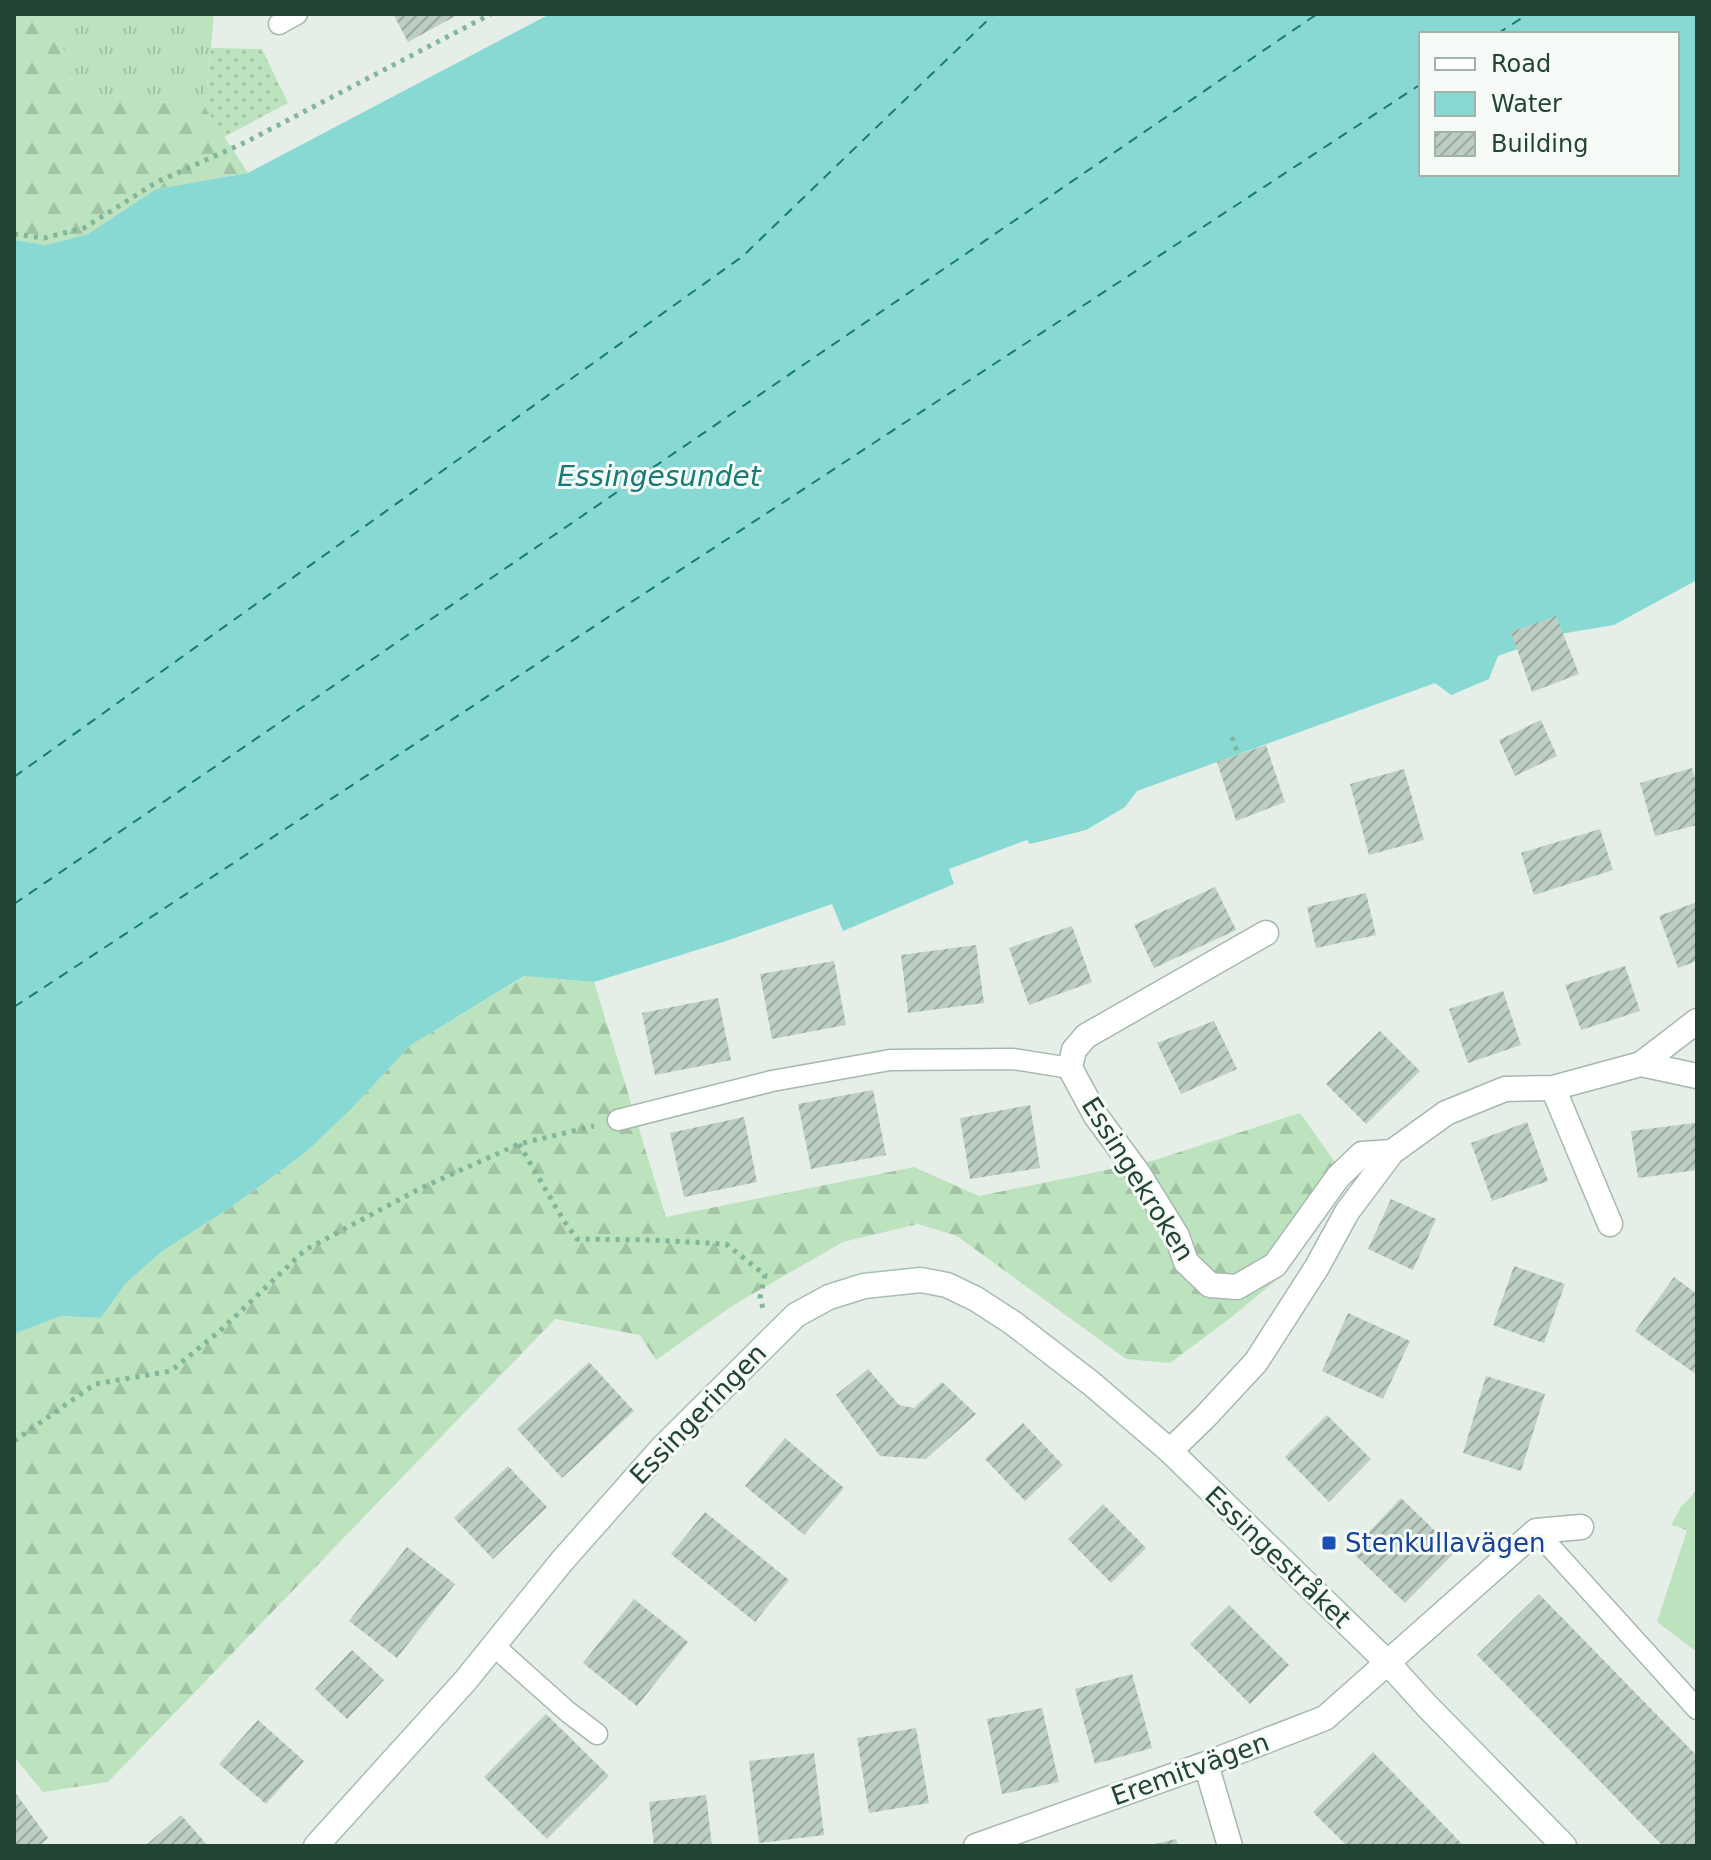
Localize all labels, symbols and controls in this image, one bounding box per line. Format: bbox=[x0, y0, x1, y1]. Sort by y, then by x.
legend bbox=[1419, 32, 1679, 176]
text: Road bbox=[1491, 50, 1551, 78]
text: Water bbox=[1491, 90, 1562, 118]
text: Building bbox=[1491, 130, 1588, 158]
water label: Essingesundet bbox=[557, 460, 762, 493]
street label: Essingekroken bbox=[1076, 1092, 1200, 1266]
street label: Essingeringen bbox=[624, 1338, 772, 1490]
street label: Essingestråket bbox=[1199, 1480, 1357, 1634]
place label: Stenkullavägen bbox=[1345, 1528, 1546, 1558]
marker: Stenkullavägen bbox=[1320, 1534, 1338, 1552]
street label: Eremitvägen bbox=[1107, 1727, 1273, 1811]

